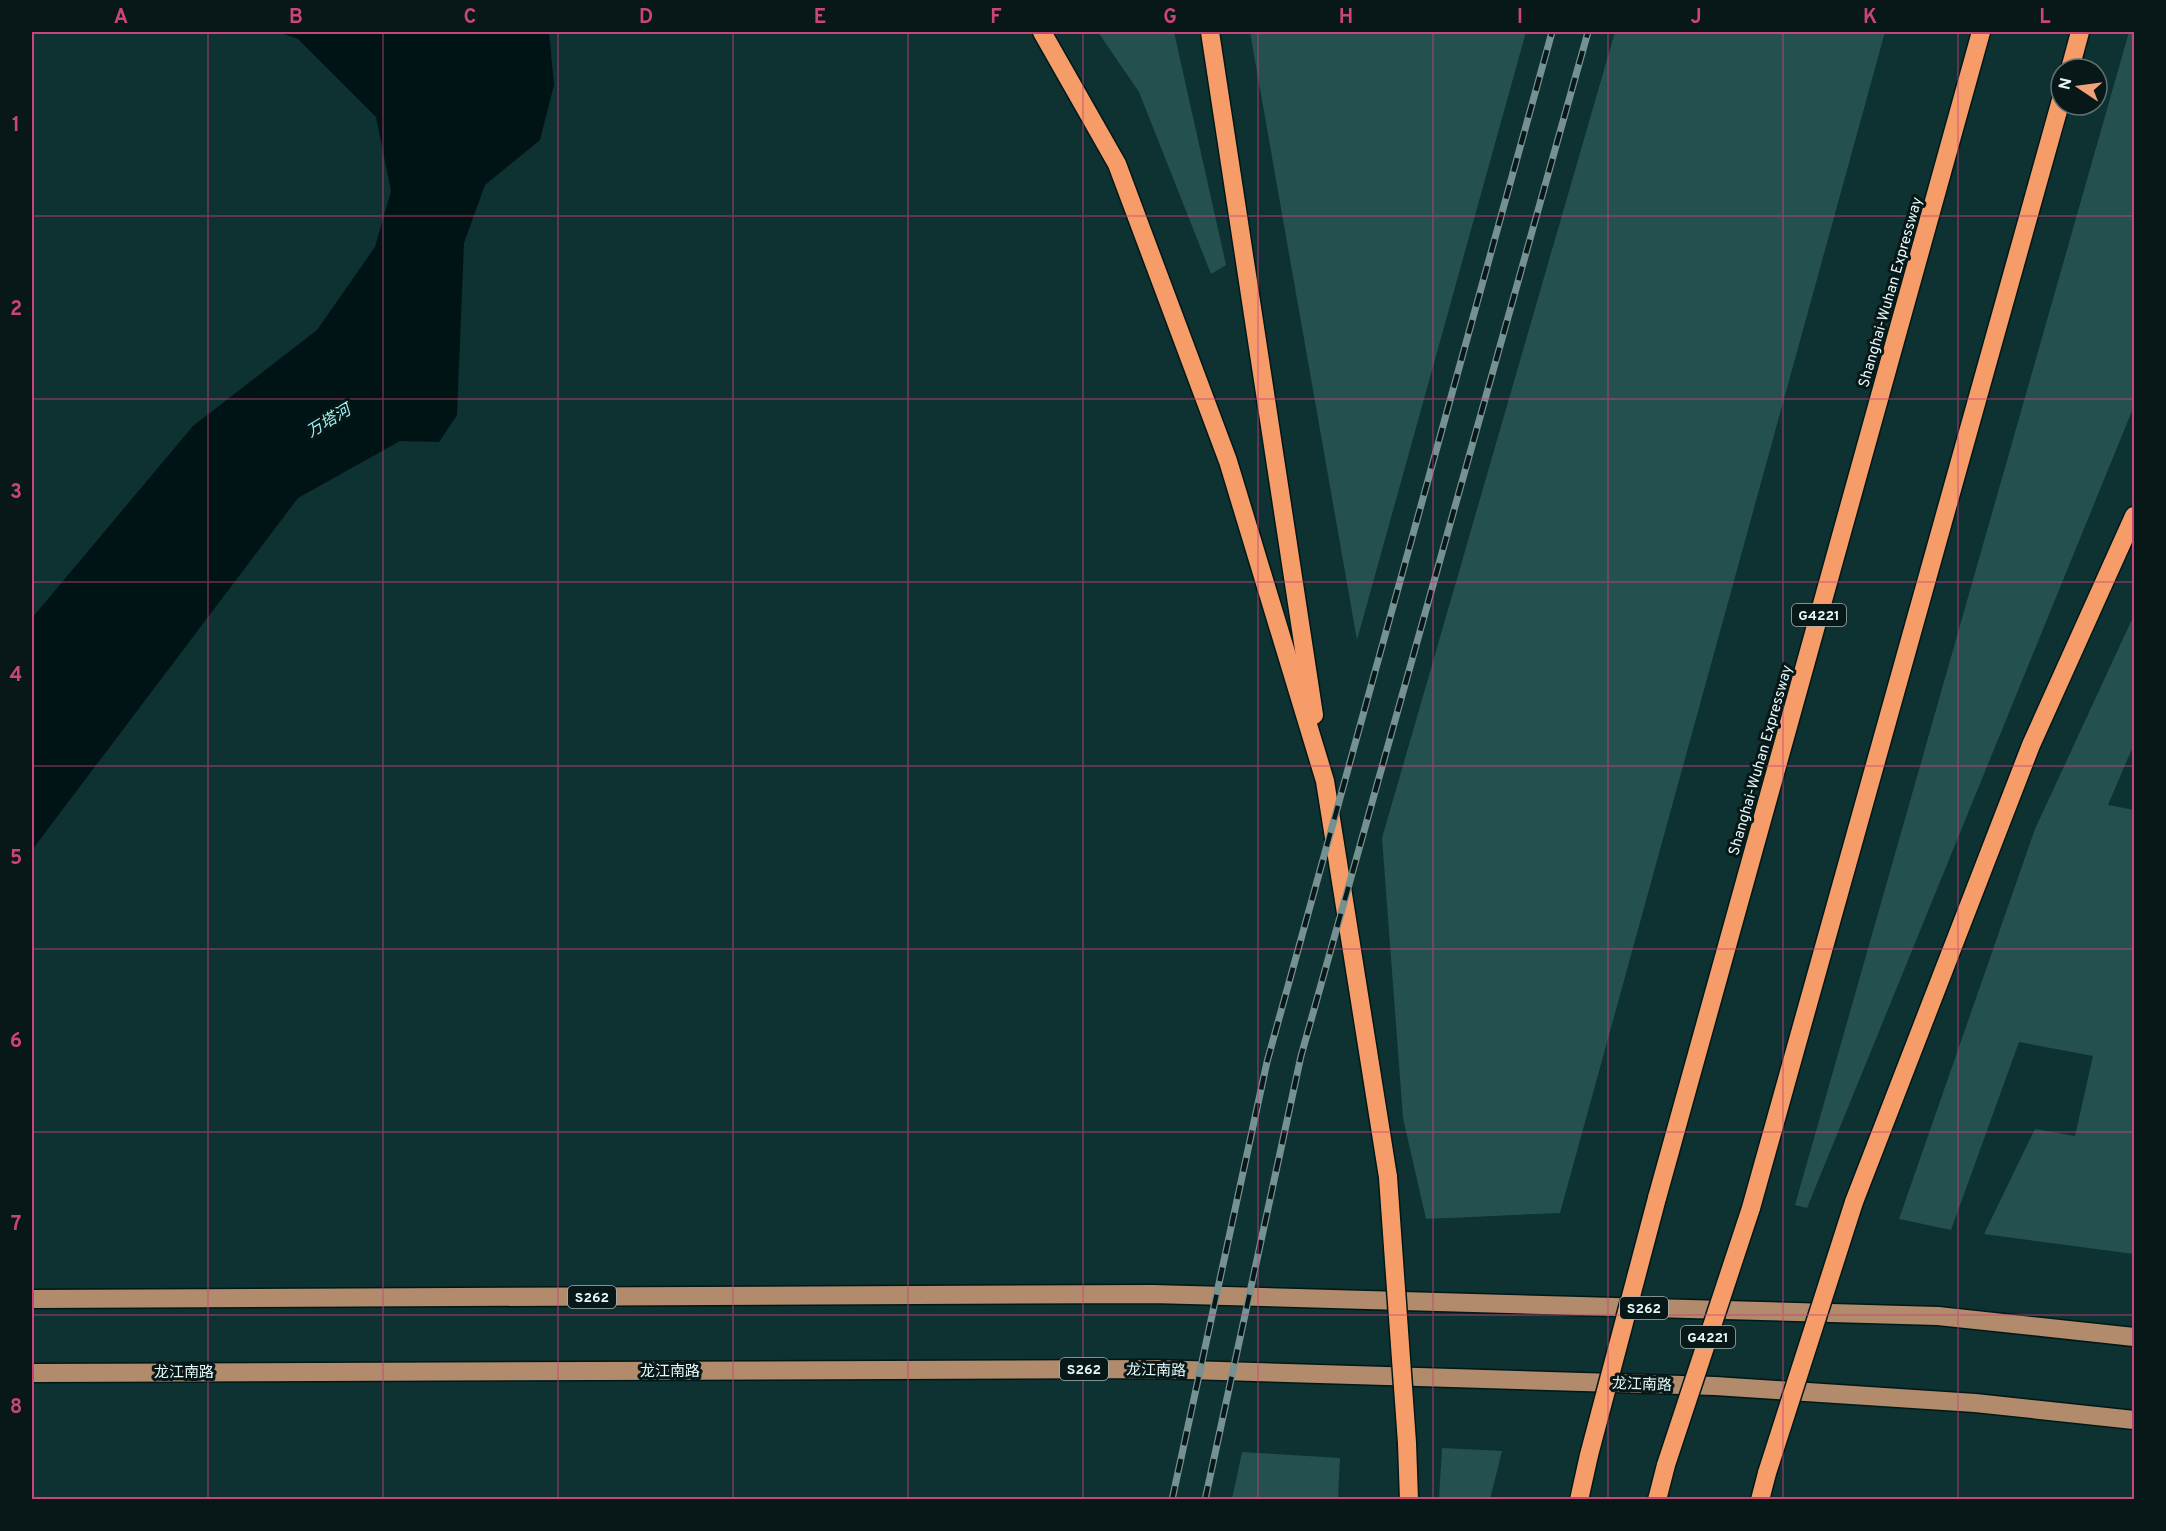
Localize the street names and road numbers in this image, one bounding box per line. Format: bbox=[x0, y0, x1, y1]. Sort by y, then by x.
street label: Shanghai-Wuhan Expressway bbox=[1855, 195, 1928, 390]
road number: G4221 bbox=[1792, 604, 1846, 626]
street label: Shanghai-Wuhan Expressway bbox=[1725, 663, 1798, 858]
road number: S262 bbox=[568, 1286, 616, 1308]
road number: S262 bbox=[1620, 1297, 1668, 1319]
road number: G4221 bbox=[1681, 1326, 1735, 1348]
road number: S262 bbox=[1060, 1358, 1108, 1380]
street label: 龙江南路 bbox=[1126, 1360, 1186, 1382]
street label: 龙江南路 bbox=[640, 1362, 700, 1382]
street label: 龙江南路 bbox=[154, 1363, 214, 1383]
street label: 龙江南路 bbox=[1612, 1374, 1672, 1396]

